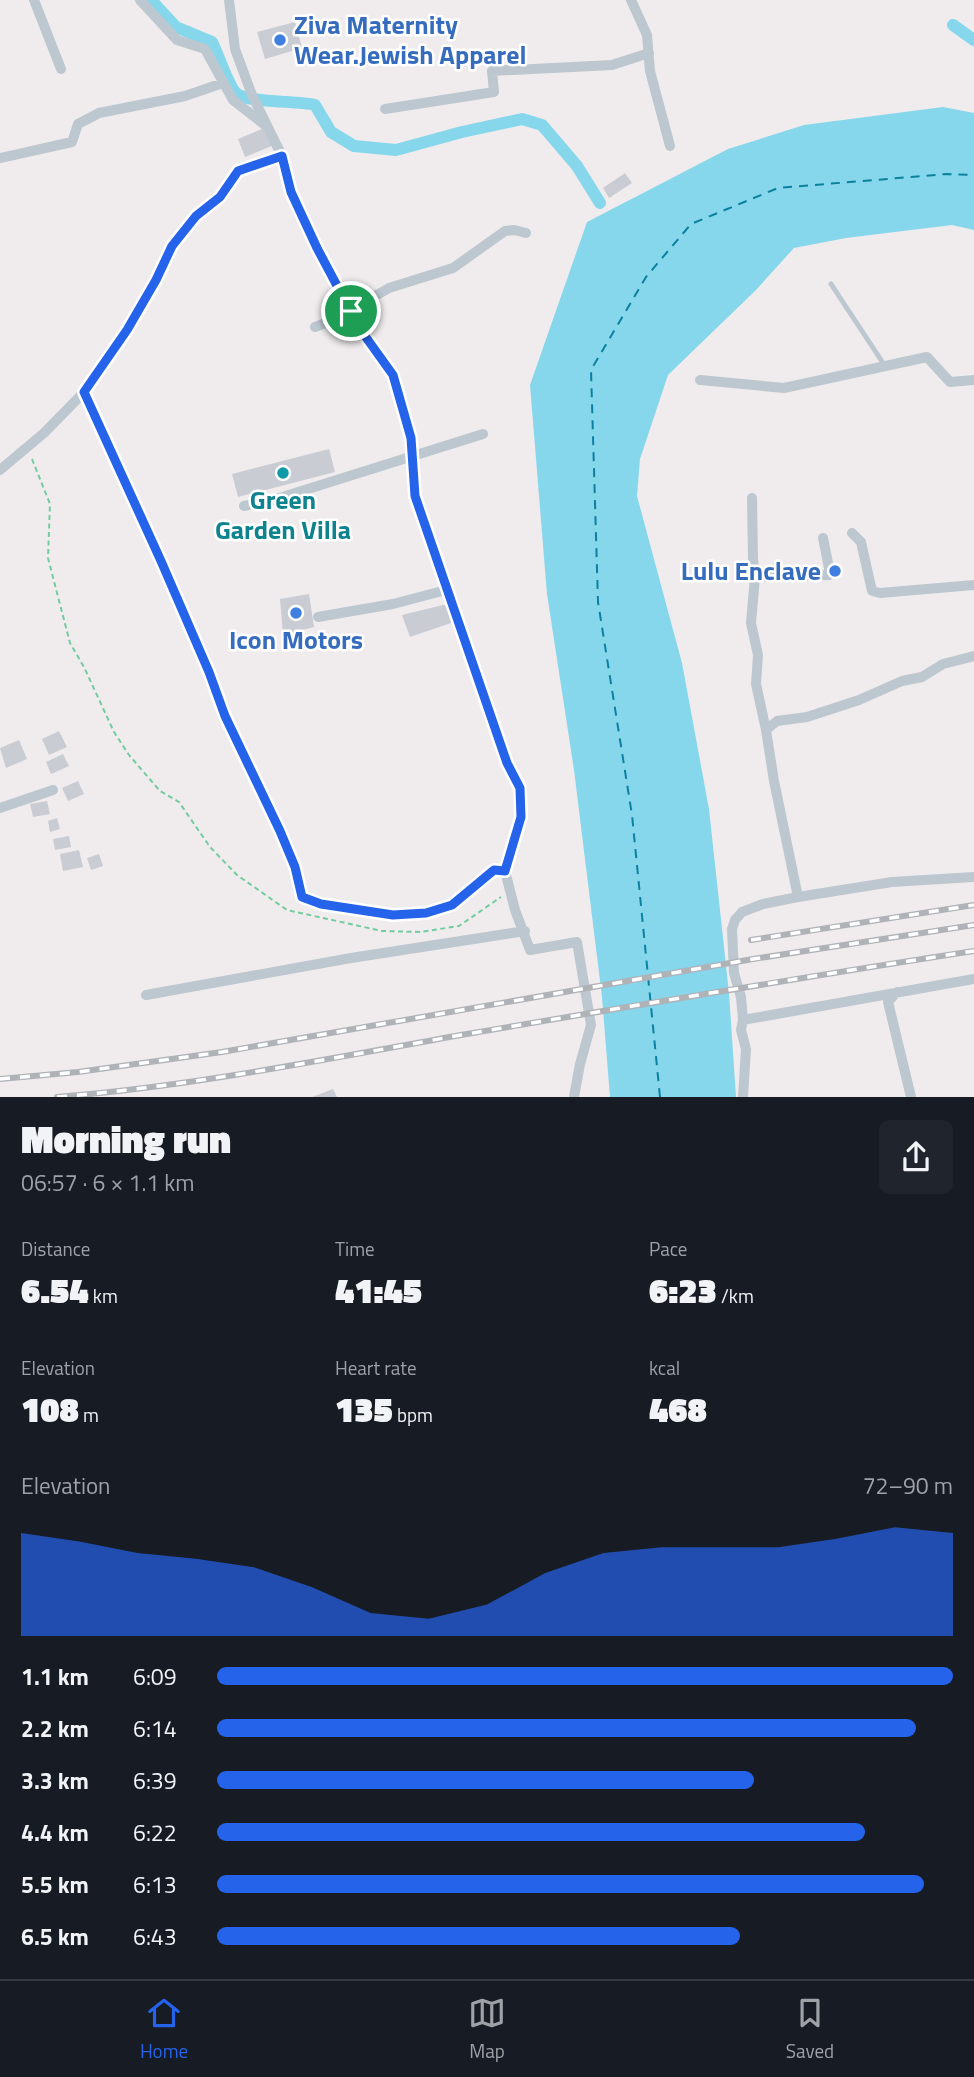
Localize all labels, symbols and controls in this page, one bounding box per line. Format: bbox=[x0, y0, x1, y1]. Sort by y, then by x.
place label: Ziva Maternity Wear.Jewish Apparel bbox=[294, 5, 527, 74]
marker: Ziva Maternity Wear.Jewish Apparel bbox=[272, 32, 288, 48]
pin bbox=[321, 281, 381, 341]
icon: arrive bbox=[332, 292, 370, 330]
marker: Green Garden Villa bbox=[275, 465, 291, 481]
place label: Green Garden Villa bbox=[215, 480, 351, 549]
place label: Lulu Enclave bbox=[681, 551, 821, 590]
marker: Lulu Enclave bbox=[827, 563, 843, 579]
marker: Icon Motors bbox=[288, 605, 304, 621]
place label: Icon Motors bbox=[229, 620, 363, 659]
text: Morning run bbox=[21, 1110, 231, 1168]
button: share bbox=[879, 1120, 953, 1194]
text: 06:57 · 6 × 1.1 km bbox=[21, 1165, 195, 1200]
text: Distance bbox=[21, 1234, 90, 1263]
text: Time bbox=[335, 1234, 375, 1263]
text: Pace bbox=[649, 1234, 687, 1263]
text: 6.54 bbox=[21, 1263, 89, 1317]
text: 41:45 bbox=[335, 1263, 422, 1317]
text: 6:23 bbox=[649, 1263, 717, 1317]
text: km bbox=[89, 1281, 118, 1310]
text: /km bbox=[717, 1281, 754, 1310]
text: Elevation bbox=[21, 1353, 95, 1382]
text: Heart rate bbox=[335, 1353, 417, 1382]
text: kcal bbox=[649, 1353, 680, 1382]
text: 108 bbox=[21, 1382, 79, 1436]
text: 135 bbox=[335, 1382, 393, 1436]
text: 468 bbox=[649, 1382, 707, 1436]
text: m bbox=[79, 1400, 99, 1429]
text: bpm bbox=[393, 1400, 433, 1429]
text: Elevation bbox=[21, 1468, 110, 1503]
text: 72–90 m bbox=[863, 1468, 953, 1503]
text: 1.1 km bbox=[21, 1659, 89, 1694]
text: 6:09 bbox=[133, 1659, 177, 1694]
text: 2.2 km bbox=[21, 1711, 89, 1746]
text: 6:14 bbox=[133, 1711, 177, 1746]
text: 3.3 km bbox=[21, 1763, 89, 1798]
text: 6:39 bbox=[133, 1763, 177, 1798]
text: 4.4 km bbox=[21, 1815, 89, 1850]
text: 6:22 bbox=[133, 1815, 177, 1850]
text: 5.5 km bbox=[21, 1867, 89, 1902]
text: 6:13 bbox=[133, 1867, 177, 1902]
text: 6.5 km bbox=[21, 1919, 89, 1954]
text: 6:43 bbox=[133, 1919, 177, 1954]
tab: Home bbox=[140, 1994, 188, 2065]
tab: Map bbox=[468, 1994, 506, 2065]
tab: Saved bbox=[786, 1994, 834, 2065]

